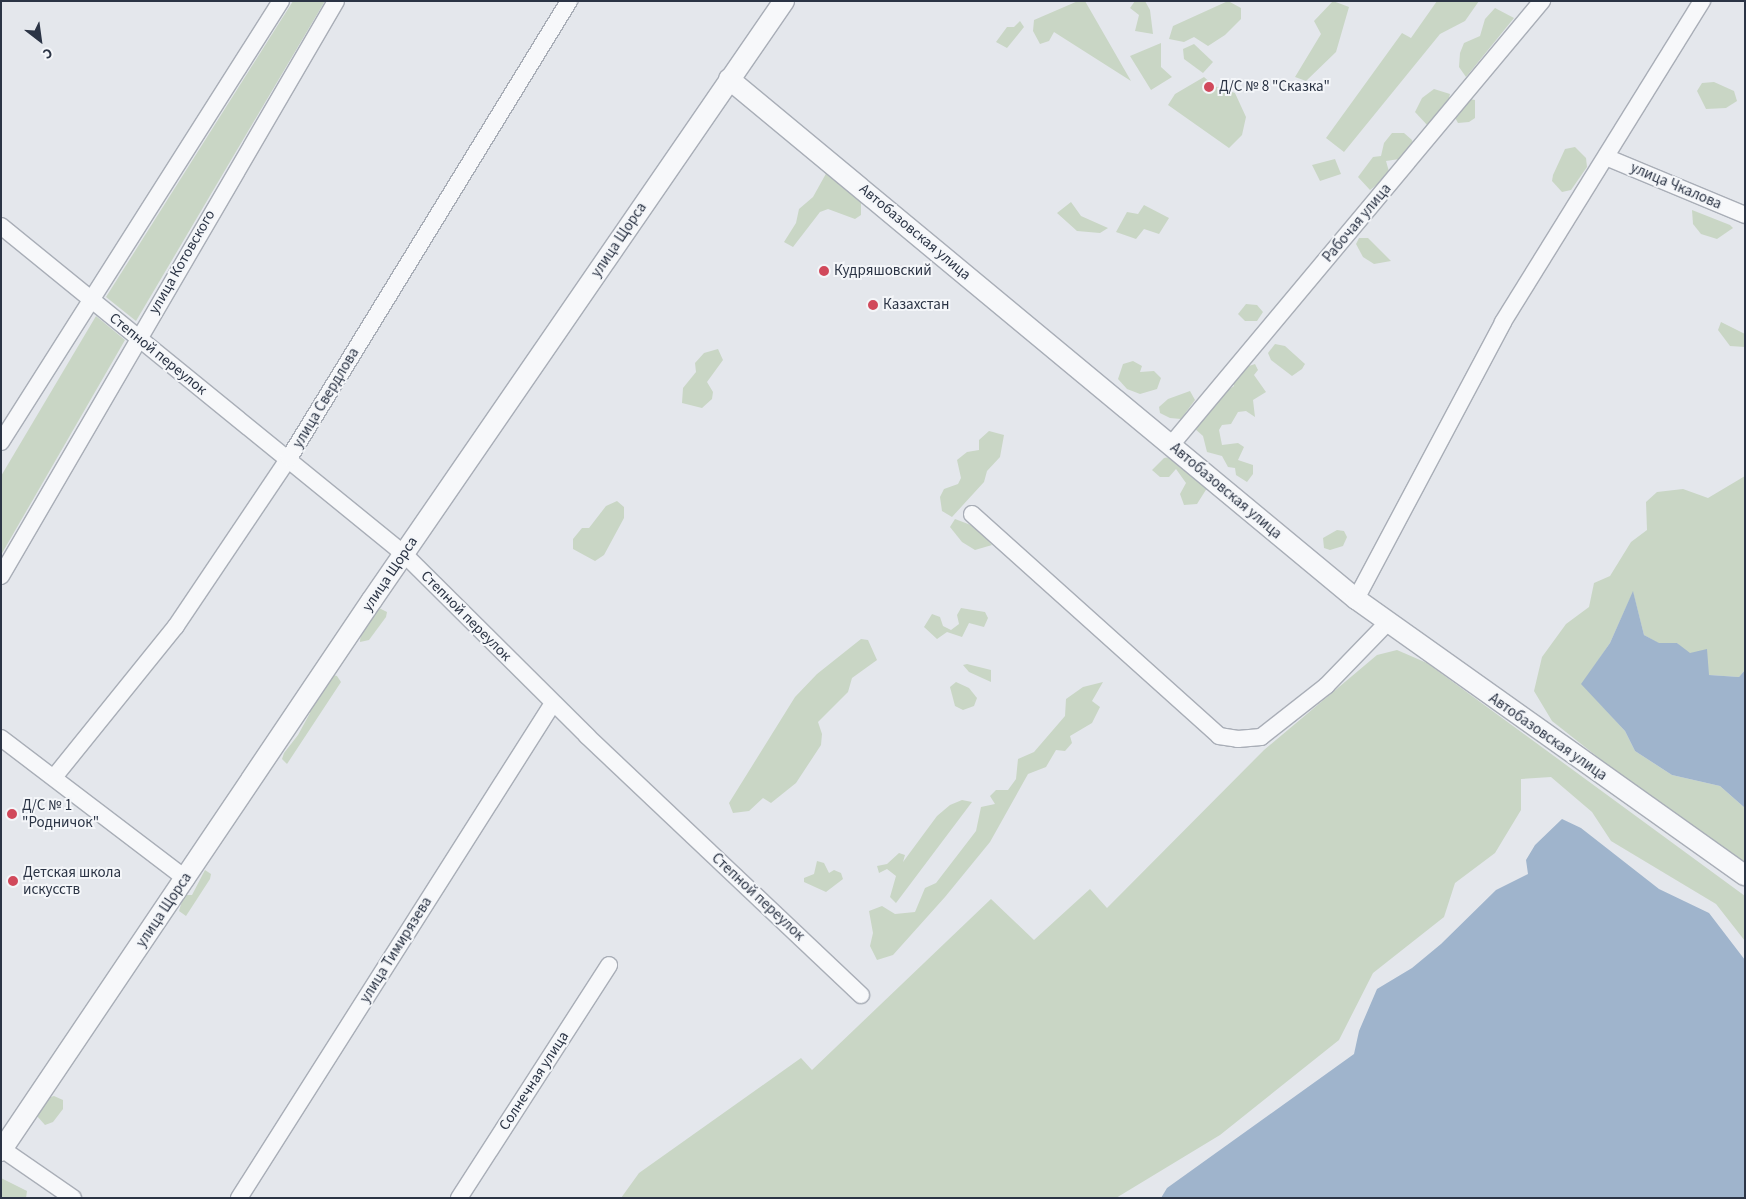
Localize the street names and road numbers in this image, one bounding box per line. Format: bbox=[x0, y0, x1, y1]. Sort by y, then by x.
street label: улица Чкалова bbox=[1628, 159, 1724, 213]
street label: Автобазовская улица bbox=[856, 180, 974, 284]
street label: Рабочая улица bbox=[1319, 180, 1395, 266]
street label: улица Щорса bbox=[587, 199, 651, 281]
street label: улица Котовского bbox=[145, 207, 219, 317]
street label: Степной переулок bbox=[105, 309, 211, 399]
street label: улица Свердлова bbox=[289, 345, 363, 451]
street label: Автобазовская улица bbox=[1167, 439, 1285, 543]
street label: улица Щорса bbox=[358, 533, 422, 615]
street label: Степной переулок bbox=[417, 567, 515, 665]
street label: Автобазовская улица bbox=[1485, 689, 1611, 785]
street label: Степной переулок bbox=[708, 849, 808, 945]
street label: улица Щорса bbox=[132, 869, 196, 951]
street label: улица Тимирязева bbox=[356, 894, 436, 1006]
street label: Солнечная улица bbox=[495, 1028, 573, 1134]

